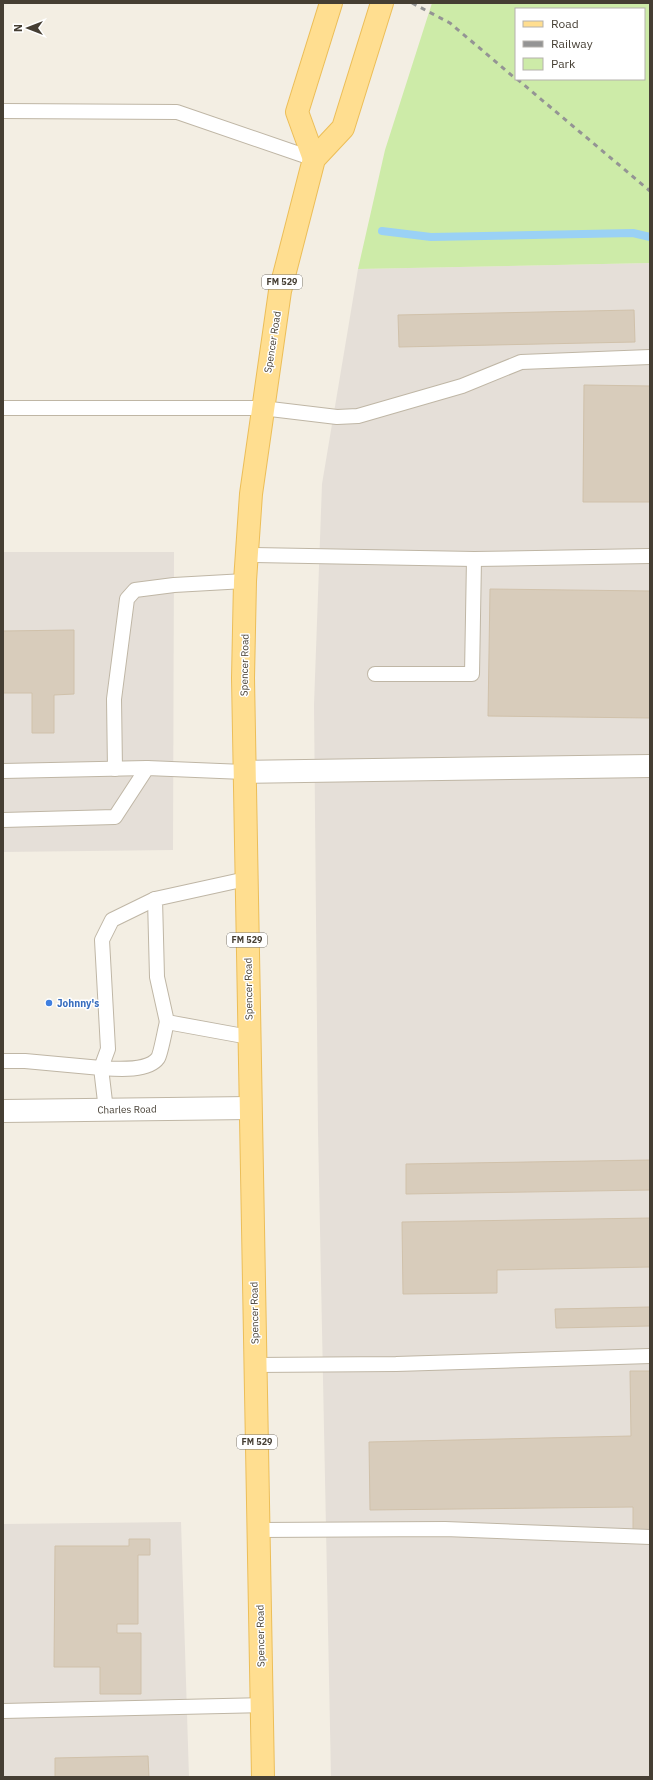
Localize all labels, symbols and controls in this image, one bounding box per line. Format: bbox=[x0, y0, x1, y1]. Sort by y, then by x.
north arrow bbox=[8, 8, 48, 48]
legend bbox=[515, 8, 645, 80]
text: Road bbox=[551, 16, 579, 31]
text: N bbox=[11, 24, 25, 32]
text: Railway bbox=[551, 36, 593, 51]
text: Park bbox=[551, 56, 576, 71]
road number: FM 529 bbox=[262, 275, 302, 289]
street label: Spencer Road bbox=[261, 310, 284, 374]
street label: Spencer Road bbox=[237, 634, 252, 696]
road number: FM 529 bbox=[227, 933, 267, 947]
street label: Spencer Road bbox=[241, 958, 256, 1020]
place label: Johnny's bbox=[57, 997, 99, 1010]
marker: Johnny's bbox=[44, 998, 54, 1008]
street label: Charles Road bbox=[97, 1102, 157, 1117]
street label: Spencer Road bbox=[247, 1282, 262, 1344]
road number: FM 529 bbox=[237, 1435, 277, 1449]
street label: Spencer Road bbox=[253, 1605, 268, 1667]

